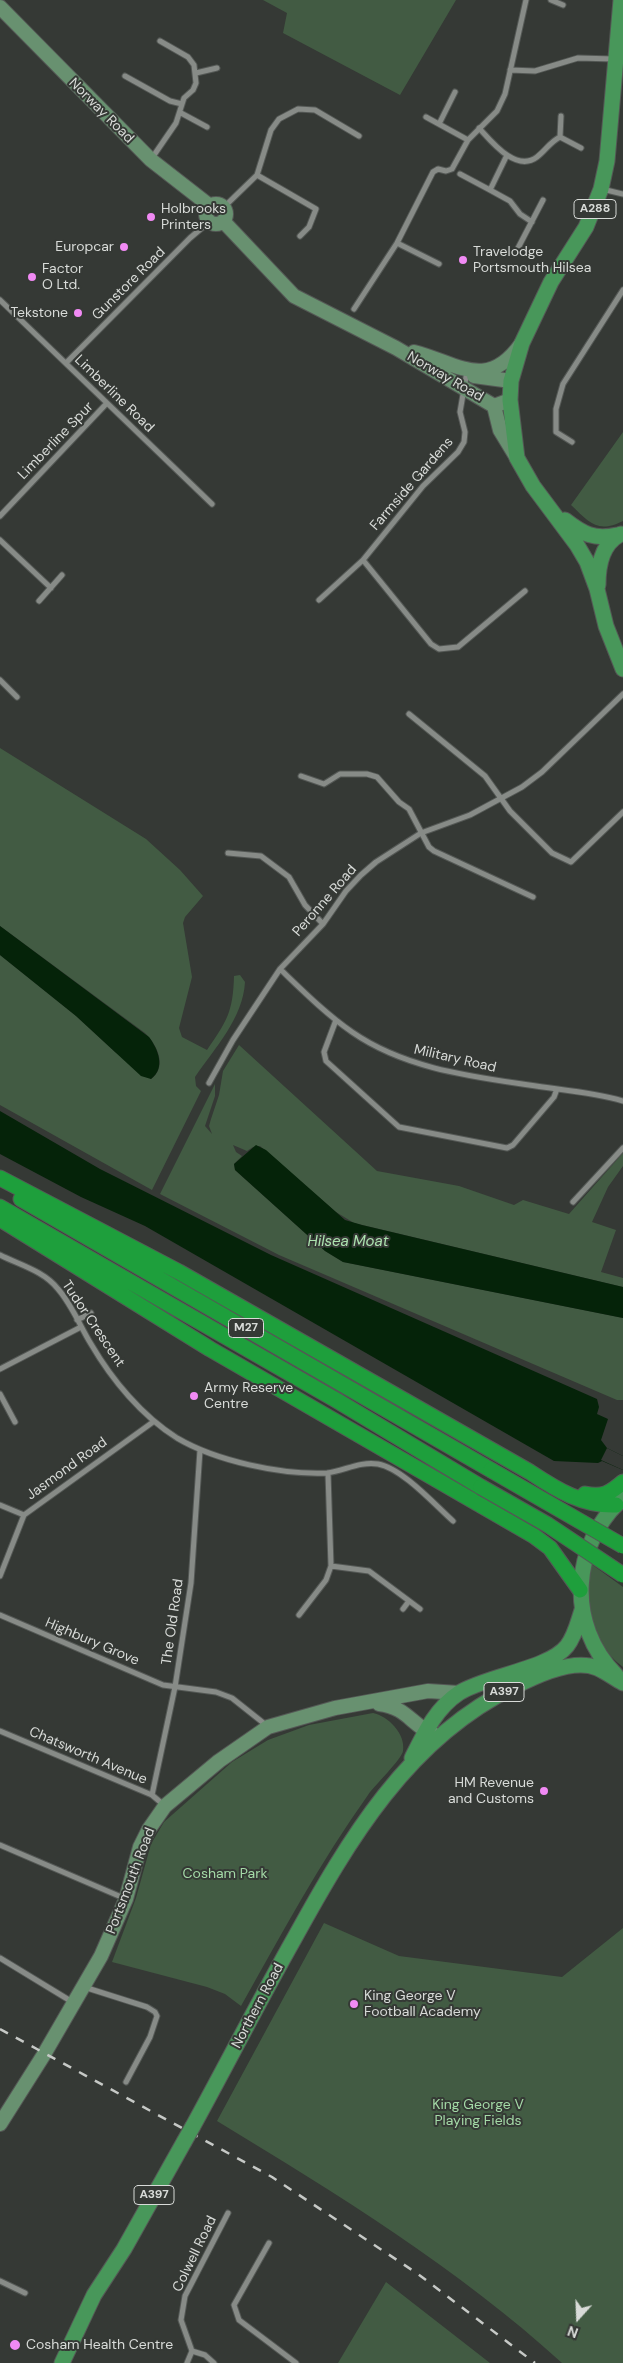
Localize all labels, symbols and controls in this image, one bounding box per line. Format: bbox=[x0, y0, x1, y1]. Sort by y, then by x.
street label: Norway Road bbox=[65, 75, 137, 147]
road number: A288 bbox=[574, 200, 616, 218]
place label: Holbrooks Printers bbox=[161, 201, 226, 233]
marker: Holbrooks Printers bbox=[145, 211, 157, 223]
place label: Europcar bbox=[55, 239, 114, 255]
marker: Europcar bbox=[118, 241, 130, 253]
street label: Gunstore Road bbox=[89, 244, 169, 324]
place label: Travelodge Portsmouth Hilsea bbox=[473, 244, 591, 276]
marker: Travelodge Portsmouth Hilsea bbox=[457, 254, 469, 266]
place label: Factor O Ltd. bbox=[42, 261, 83, 294]
marker: Factor O Ltd. bbox=[26, 271, 38, 283]
place label: Tekstone bbox=[11, 305, 68, 321]
marker: Tekstone bbox=[72, 307, 84, 319]
street label: Norway Road bbox=[404, 348, 486, 406]
street label: Limberline Road bbox=[71, 352, 157, 436]
street label: Limberline Spur bbox=[15, 399, 97, 483]
street label: Farmside Gardens bbox=[367, 434, 457, 534]
street label: Peronne Road bbox=[289, 862, 361, 940]
street label: Military Road bbox=[412, 1041, 498, 1077]
water label: Hilsea Moat bbox=[307, 1233, 389, 1251]
street label: Tudor Crescent bbox=[58, 1278, 128, 1370]
road number: M27 bbox=[228, 1319, 264, 1338]
place label: Army Reserve Centre bbox=[204, 1380, 293, 1412]
marker: Army Reserve Centre bbox=[188, 1390, 200, 1402]
street label: Jasmond Road bbox=[23, 1434, 111, 1504]
street label: The Old Road bbox=[159, 1578, 187, 1666]
street label: Highbury Grove bbox=[42, 1615, 142, 1669]
road number: A397 bbox=[484, 1682, 524, 1701]
street label: Chatsworth Avenue bbox=[27, 1724, 149, 1788]
place label: HM Revenue and Customs bbox=[448, 1775, 534, 1808]
marker: HM Revenue and Customs bbox=[538, 1785, 550, 1797]
street label: Portsmouth Road bbox=[103, 1826, 159, 1936]
park label: Cosham Park bbox=[183, 1866, 267, 1882]
street label: Northern Road bbox=[228, 1960, 288, 2052]
place label: King George V Football Academy bbox=[364, 1988, 481, 2020]
marker: King George V Football Academy bbox=[348, 1998, 360, 2010]
park label: King George V Playing Fields bbox=[432, 2097, 524, 2130]
road number: A397 bbox=[134, 2186, 174, 2204]
street label: Colwell Road bbox=[169, 2213, 221, 2295]
north arrow bbox=[553, 2293, 603, 2343]
text: N bbox=[565, 2322, 581, 2342]
place label: Cosham Health Centre bbox=[26, 2337, 173, 2353]
marker: Cosham Health Centre bbox=[8, 2338, 22, 2352]

